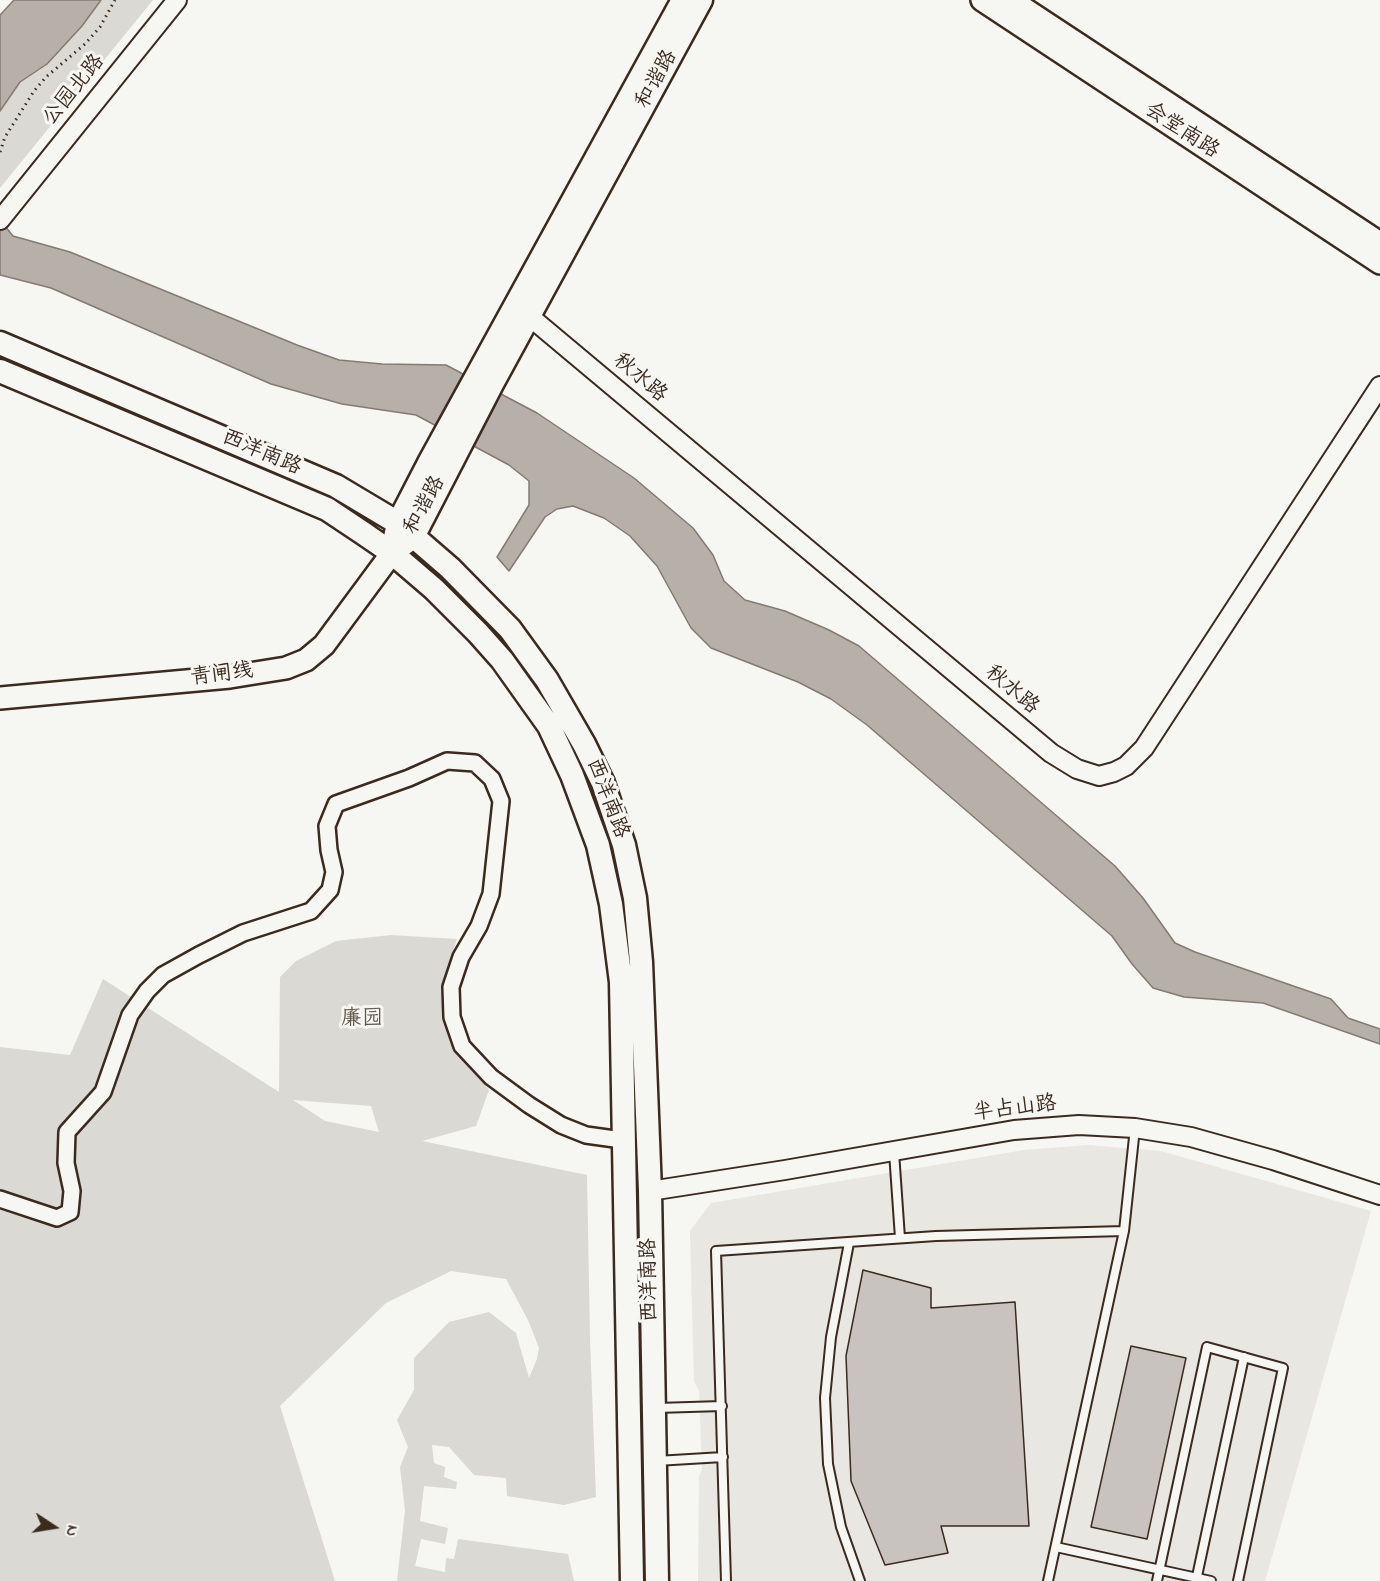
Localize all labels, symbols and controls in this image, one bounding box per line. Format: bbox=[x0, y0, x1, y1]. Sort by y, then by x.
street label: 和谐路 bbox=[632, 46, 684, 114]
street label: 公园北路 bbox=[39, 50, 111, 132]
street label: 会堂南路 bbox=[1139, 99, 1223, 165]
street label: 秋水路 bbox=[607, 349, 671, 409]
street label: 西洋南路 bbox=[217, 426, 305, 482]
street label: 和谐路 bbox=[400, 472, 452, 540]
street label: 青闸线 bbox=[189, 660, 255, 692]
street label: 秋水路 bbox=[979, 661, 1043, 721]
street label: 西洋南路 bbox=[579, 755, 633, 843]
park label: 廉园 bbox=[341, 1008, 383, 1034]
street label: 半占山路 bbox=[972, 1092, 1058, 1128]
street label: 西洋南路 bbox=[638, 1238, 664, 1322]
north arrow bbox=[24, 1497, 84, 1557]
text: N bbox=[59, 1523, 84, 1539]

